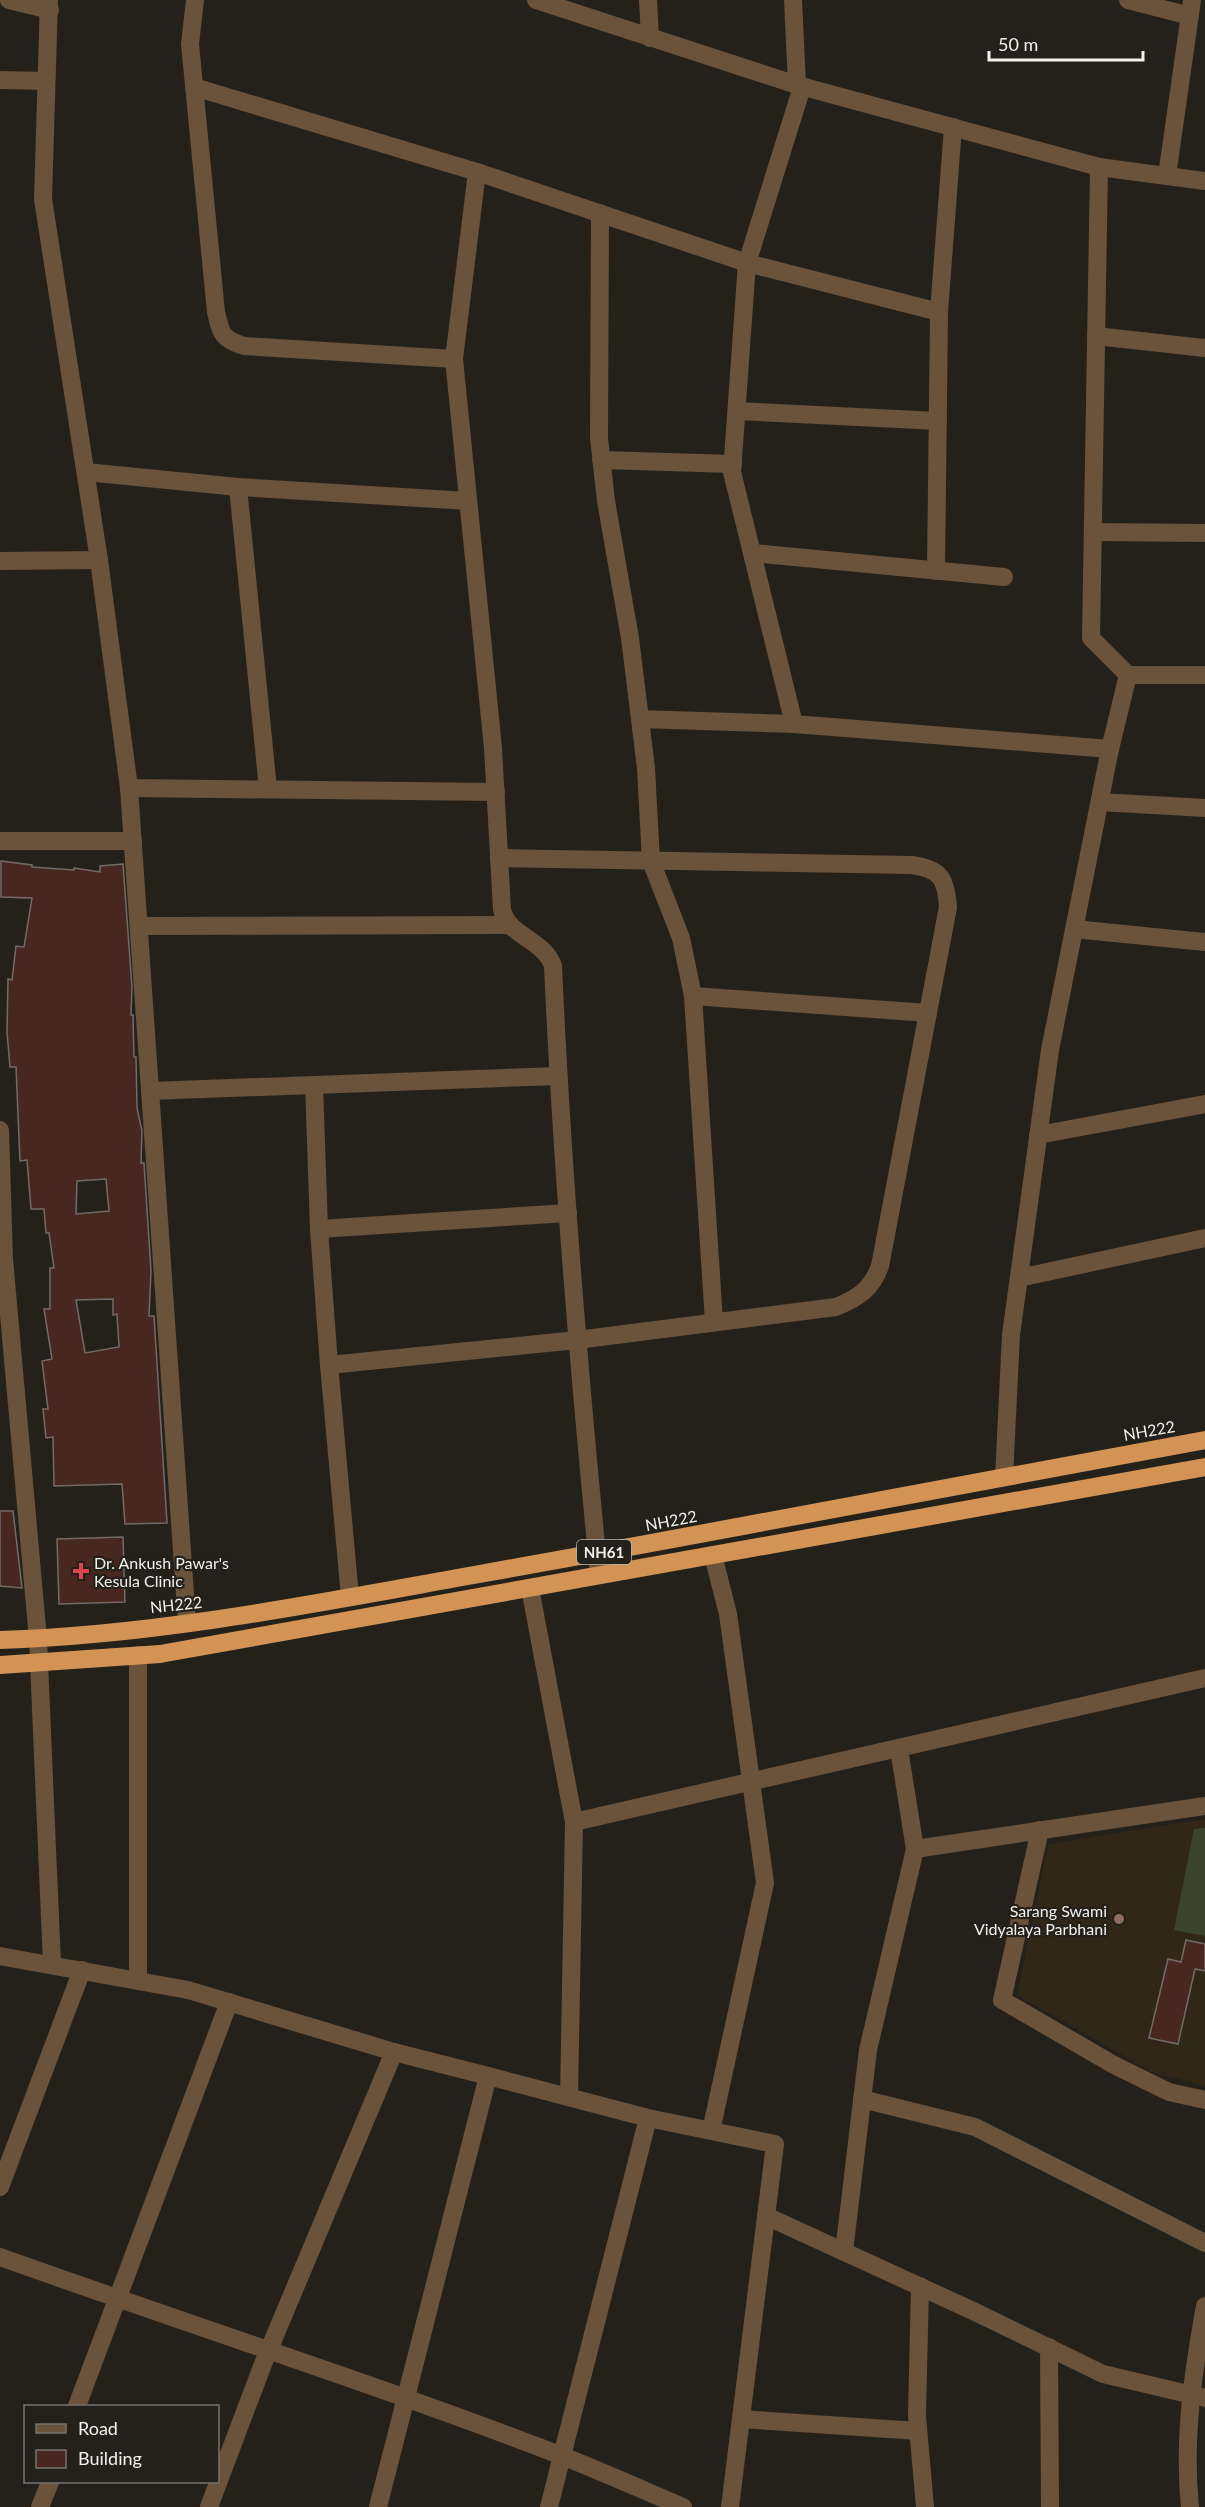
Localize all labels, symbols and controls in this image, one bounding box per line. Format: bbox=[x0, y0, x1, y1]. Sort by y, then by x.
scale bar bbox=[989, 24, 1144, 62]
text: 50 m bbox=[998, 33, 1038, 55]
street label: NH222 bbox=[1122, 1416, 1176, 1444]
street label: NH222 bbox=[644, 1506, 698, 1534]
road number: NH61 bbox=[577, 1540, 631, 1564]
place label: Dr. Ankush Pawar's Kesula Clinic bbox=[94, 1553, 229, 1590]
marker: Dr. Ankush Pawar's Kesula Clinic bbox=[72, 1562, 90, 1580]
street label: NH222 bbox=[149, 1592, 203, 1616]
place label: Sarang Swami Vidyalaya Parbhani bbox=[974, 1901, 1107, 1938]
marker: Sarang Swami Vidyalaya Parbhani bbox=[1112, 1912, 1126, 1926]
legend bbox=[24, 2405, 219, 2483]
text: Road bbox=[78, 2417, 118, 2439]
text: Building bbox=[78, 2447, 142, 2469]

